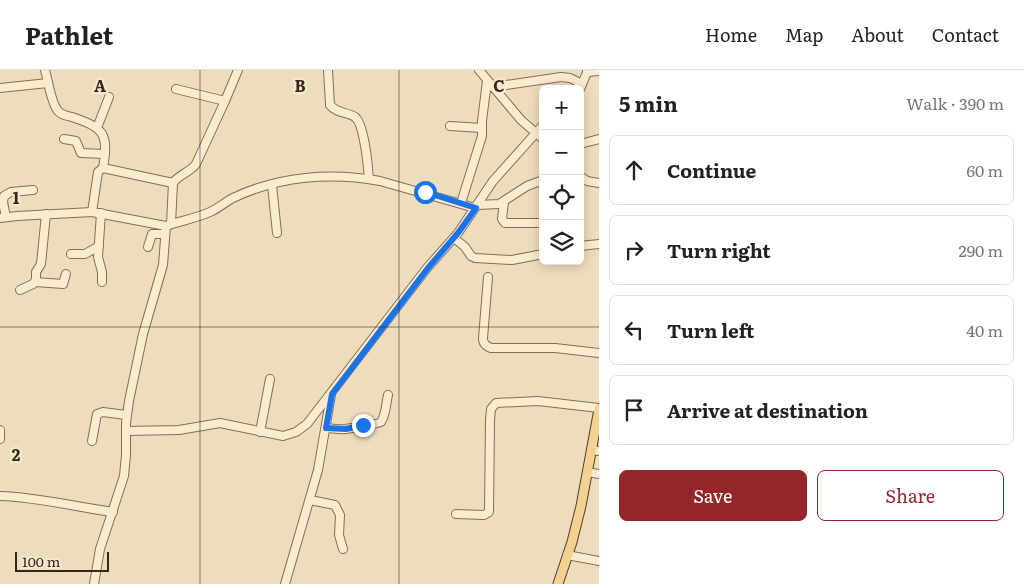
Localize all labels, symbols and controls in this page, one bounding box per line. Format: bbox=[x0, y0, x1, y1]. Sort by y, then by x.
text: Pathlet bbox=[25, 17, 113, 52]
text: Home bbox=[705, 21, 757, 48]
text: Map bbox=[785, 21, 823, 48]
text: About bbox=[851, 21, 904, 48]
text: Contact bbox=[932, 21, 999, 48]
text: A bbox=[94, 73, 106, 97]
text: B bbox=[294, 73, 306, 97]
text: C bbox=[493, 73, 505, 97]
map controls bbox=[539, 85, 584, 265]
button: + bbox=[539, 85, 584, 130]
text: 5 min bbox=[619, 87, 678, 118]
text: Walk · 390 m bbox=[906, 91, 1004, 115]
button: − bbox=[539, 130, 584, 175]
icon: ahead bbox=[620, 156, 648, 184]
text: Continue bbox=[667, 156, 756, 184]
text: 60 m bbox=[966, 158, 1003, 182]
button: locate bbox=[539, 175, 584, 220]
route start bbox=[414, 181, 437, 204]
text: 1 bbox=[13, 185, 20, 209]
button: layers bbox=[539, 220, 584, 265]
icon: right bbox=[620, 236, 648, 264]
text: Turn right bbox=[667, 236, 771, 264]
text: 290 m bbox=[959, 238, 1003, 262]
icon: left bbox=[620, 316, 648, 344]
text: Turn left bbox=[667, 316, 754, 344]
text: 40 m bbox=[966, 318, 1003, 342]
icon: arrive bbox=[620, 396, 648, 424]
text: Arrive at destination bbox=[667, 396, 868, 424]
route end bbox=[352, 414, 375, 437]
text: 2 bbox=[12, 442, 21, 466]
button: Save bbox=[619, 470, 807, 521]
button: Share bbox=[817, 470, 1004, 521]
scale bar bbox=[15, 549, 109, 572]
text: 100 m bbox=[22, 551, 60, 571]

